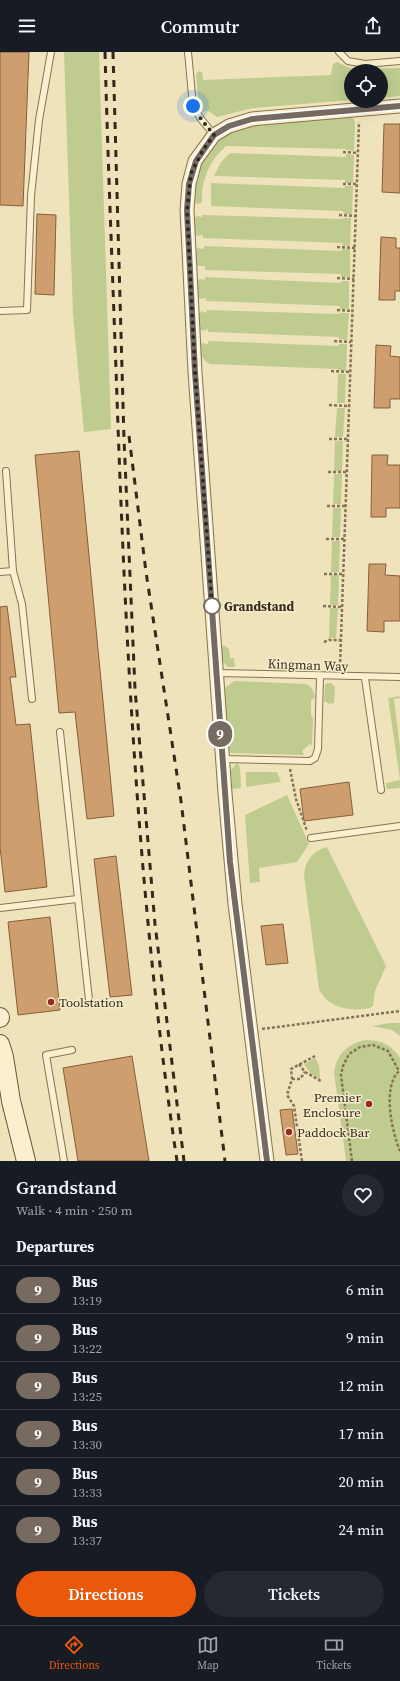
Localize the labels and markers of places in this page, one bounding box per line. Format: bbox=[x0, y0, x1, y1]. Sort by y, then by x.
marker: Grandstand bbox=[203, 597, 221, 615]
place label: Grandstand bbox=[224, 598, 295, 615]
place label: Toolstation bbox=[59, 994, 124, 1011]
marker: Toolstation bbox=[46, 997, 56, 1007]
place label: Premier Enclosure bbox=[303, 1089, 361, 1121]
marker: Premier Enclosure bbox=[364, 1099, 374, 1109]
place label: Paddock Bar bbox=[297, 1124, 370, 1141]
marker: Paddock Bar bbox=[284, 1127, 294, 1137]

